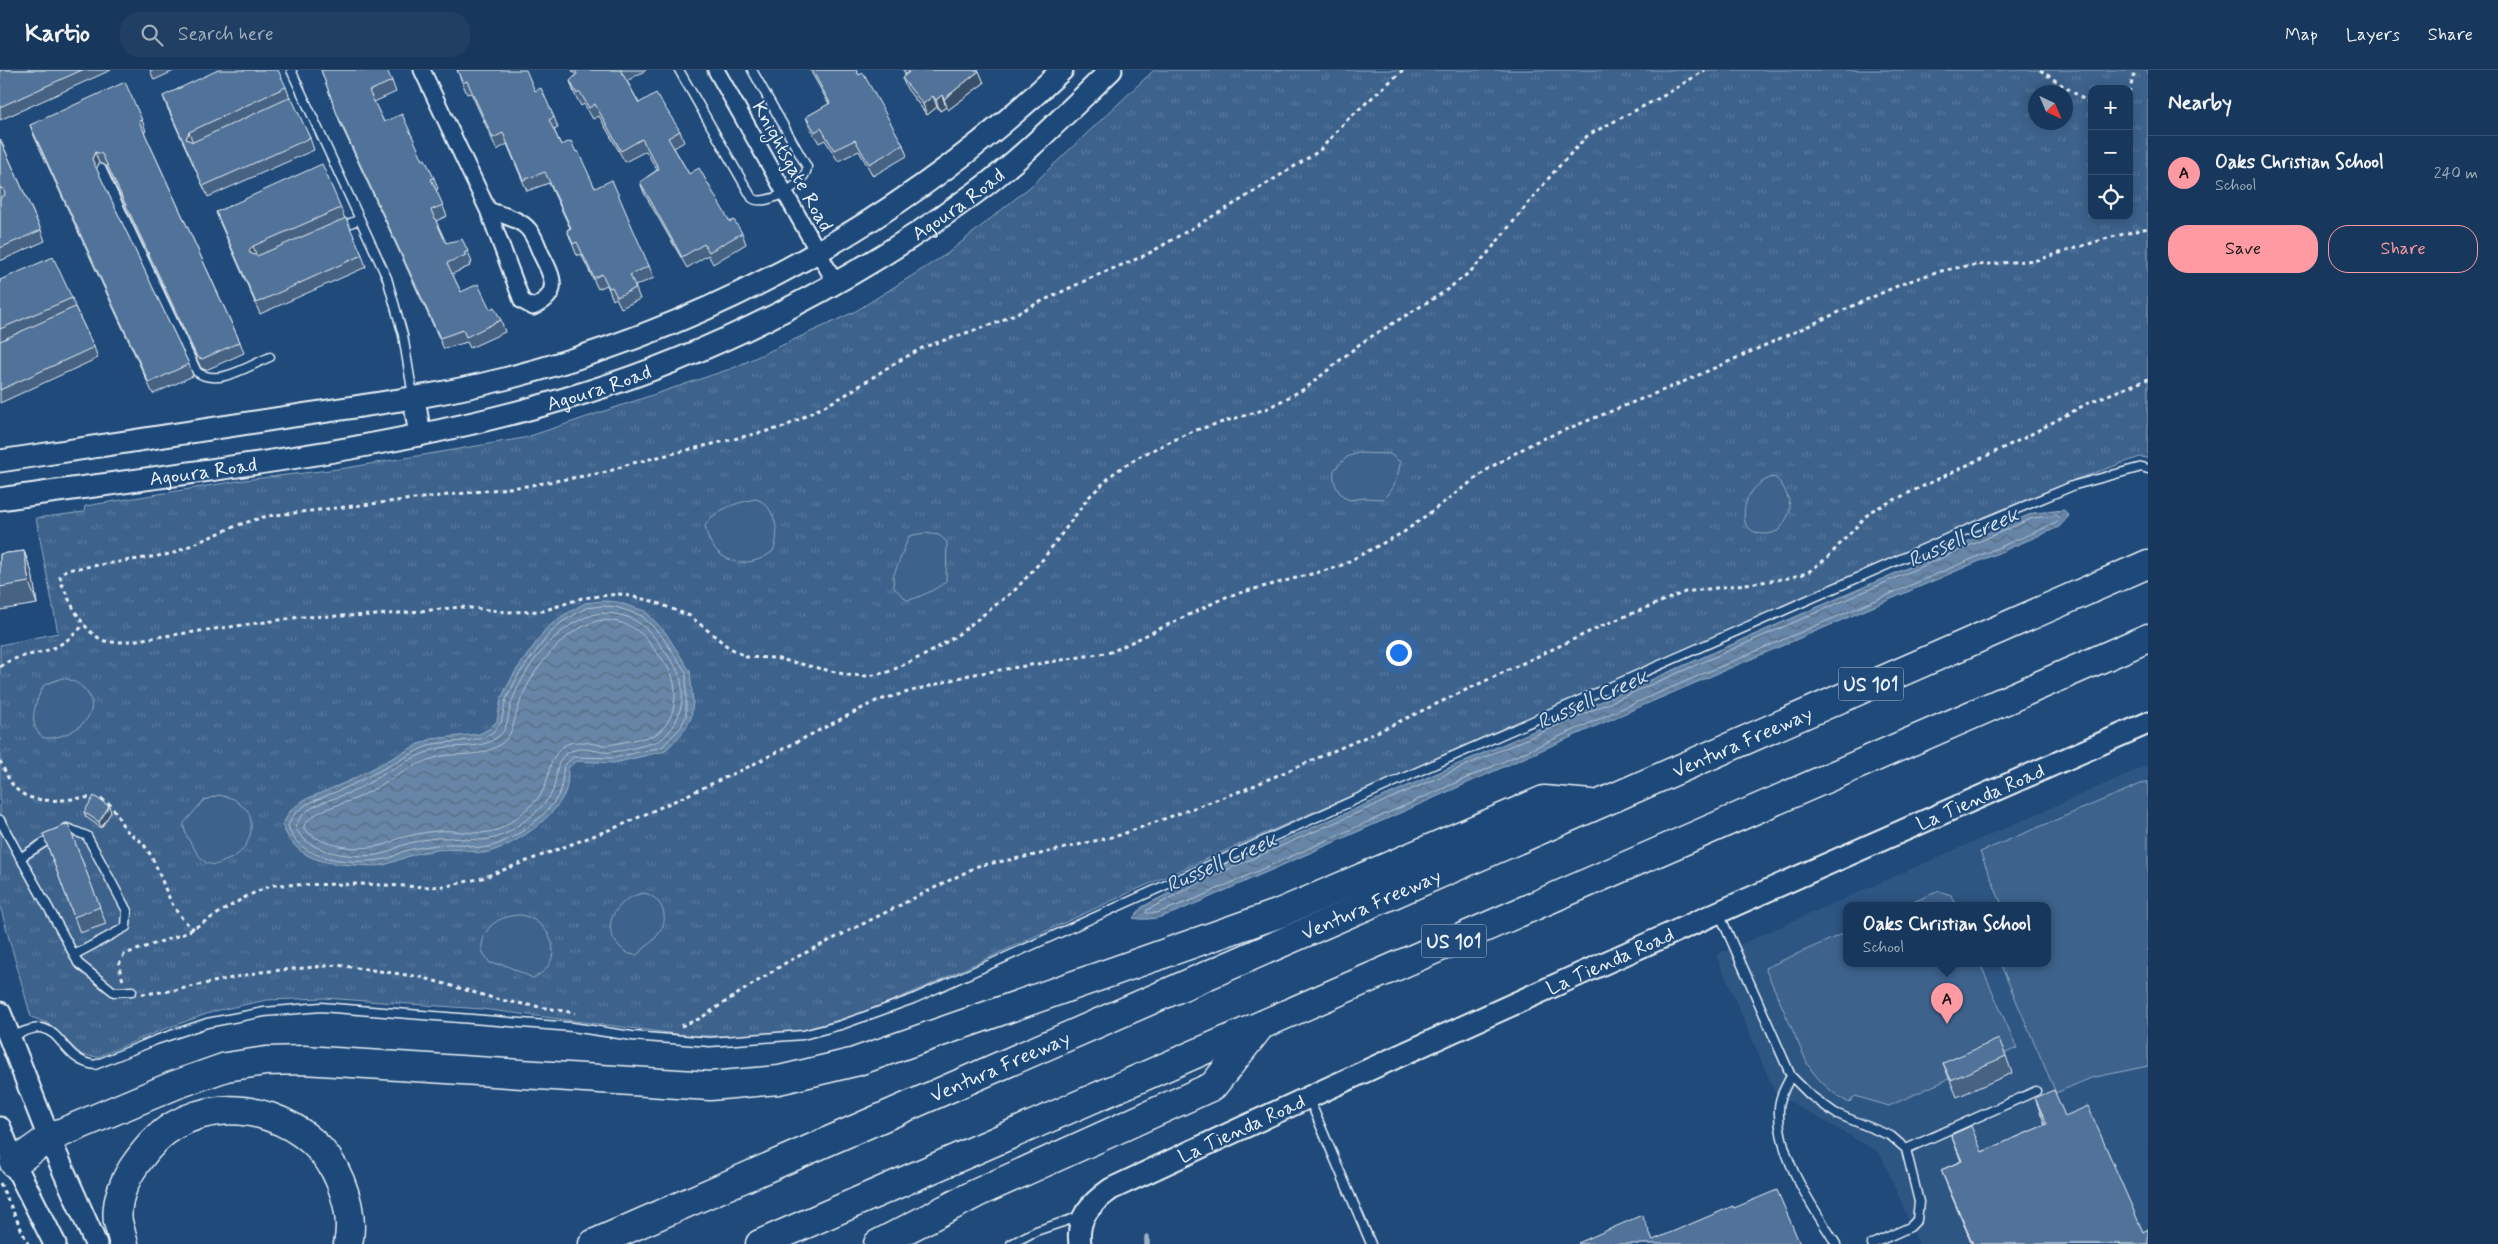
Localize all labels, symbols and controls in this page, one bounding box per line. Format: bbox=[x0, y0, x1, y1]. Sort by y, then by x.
search box bbox=[120, 12, 470, 57]
text: Kartio bbox=[25, 19, 90, 50]
icon: search bbox=[138, 21, 166, 49]
text: Search here bbox=[178, 22, 274, 47]
text: Map bbox=[2285, 23, 2318, 47]
text: Layers bbox=[2346, 23, 2400, 47]
text: Share bbox=[2428, 23, 2473, 47]
north arrow bbox=[2028, 85, 2073, 130]
map controls bbox=[2088, 85, 2133, 220]
button: + bbox=[2088, 85, 2133, 130]
text: Nearby bbox=[2168, 89, 2232, 117]
street label: Knightsgate Road bbox=[744, 97, 839, 237]
button: − bbox=[2088, 130, 2133, 175]
text: Oaks Christian School bbox=[2215, 150, 2384, 175]
street label: Agoura Road bbox=[907, 163, 1011, 248]
text: A bbox=[2179, 163, 2189, 184]
text: 240 m bbox=[2434, 163, 2478, 184]
button: locate bbox=[2088, 175, 2133, 220]
text: School bbox=[2215, 175, 2256, 196]
button: Save bbox=[2168, 225, 2318, 273]
button: Share bbox=[2328, 225, 2478, 273]
street label: Agoura Road bbox=[544, 359, 655, 418]
street label: Agoura Road bbox=[148, 452, 259, 493]
water label: Russell Creek bbox=[1904, 501, 2024, 575]
your location bbox=[1386, 640, 1412, 666]
water label: Russell Creek bbox=[1533, 663, 1653, 737]
road number: US 101 bbox=[1838, 668, 1904, 700]
street label: Ventura Freeway bbox=[1668, 700, 1817, 785]
street label: La Tienda Road bbox=[1913, 758, 2049, 838]
water label: Russell Creek bbox=[1162, 826, 1282, 900]
street label: Ventura Freeway bbox=[1297, 863, 1446, 948]
popup bbox=[1843, 902, 2051, 967]
text: Oaks Christian School bbox=[1863, 912, 2031, 937]
street label: La Tienda Road bbox=[1542, 922, 1679, 1002]
road number: US 101 bbox=[1422, 924, 1486, 958]
text: School bbox=[1863, 937, 1904, 958]
pin: A bbox=[1931, 983, 1963, 1024]
street label: Ventura Freeway bbox=[926, 1025, 1075, 1110]
street label: La Tienda Road bbox=[1174, 1089, 1310, 1171]

